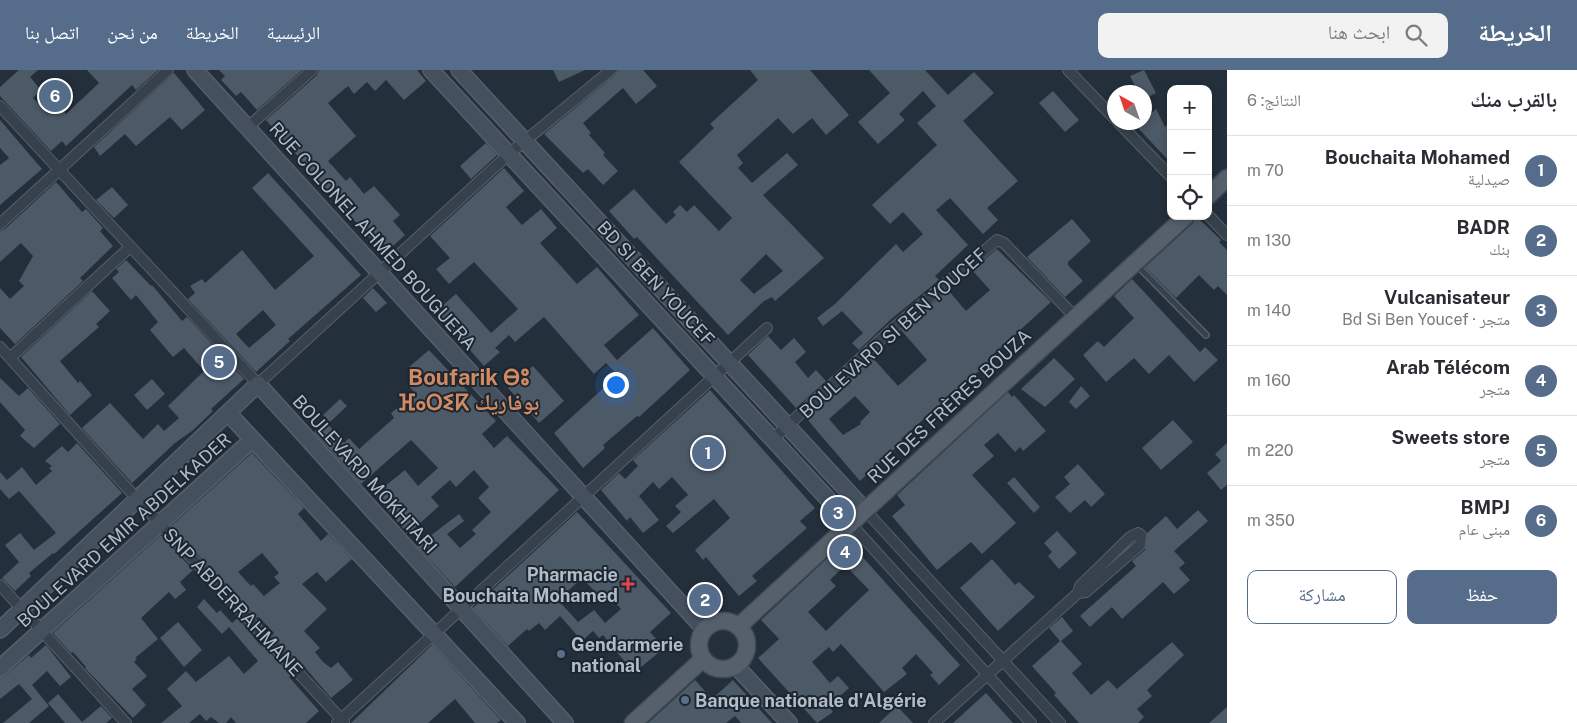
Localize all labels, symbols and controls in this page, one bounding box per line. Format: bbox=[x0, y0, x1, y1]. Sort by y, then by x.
search box bbox=[1098, 13, 1448, 58]
text: الخريطة bbox=[1478, 18, 1552, 46]
text: ابحث هنا bbox=[1328, 21, 1390, 43]
icon: search bbox=[1402, 21, 1430, 49]
text: اتصل بنا bbox=[25, 22, 79, 43]
text: من نحن bbox=[107, 22, 158, 43]
text: الخريطة bbox=[186, 22, 239, 43]
text: الرئيسية bbox=[267, 22, 320, 43]
pin: 6 bbox=[39, 77, 71, 115]
north arrow bbox=[1107, 85, 1152, 130]
map controls bbox=[1167, 85, 1212, 220]
button: + bbox=[1167, 85, 1212, 130]
text: بالقرب منك bbox=[1470, 87, 1557, 112]
text: النتائج: 6 bbox=[1247, 91, 1301, 110]
street label: RUE COLONEL AHMED BOUGUERA bbox=[265, 118, 481, 354]
button: − bbox=[1167, 130, 1212, 175]
text: Bouchaita Mohamed bbox=[1325, 146, 1510, 168]
text: 70 m bbox=[1247, 161, 1284, 180]
text: 1 bbox=[1538, 161, 1544, 180]
text: صيدلية bbox=[1468, 170, 1510, 189]
button: locate bbox=[1167, 175, 1212, 220]
street label: BD SI BEN YOUCEF bbox=[593, 216, 719, 350]
text: BADR bbox=[1456, 216, 1510, 238]
text: 130 m bbox=[1247, 231, 1291, 250]
text: 2 bbox=[1536, 231, 1546, 250]
text: بنك bbox=[1489, 240, 1510, 259]
street label: BOULEVARD SI BEN YOUCEF bbox=[795, 243, 991, 423]
text: Vulcanisateur bbox=[1384, 286, 1510, 308]
text: 140 m bbox=[1247, 301, 1291, 320]
text: 3 bbox=[1536, 301, 1546, 320]
text: متجر · Bd Si Ben Youcef bbox=[1342, 310, 1510, 329]
street label: RUE DES FRÈRES BOUZA bbox=[862, 324, 1035, 487]
pin: 5 bbox=[203, 343, 235, 381]
text: Arab Télécom bbox=[1386, 356, 1510, 378]
district label: Boufarik ⴱⵓ ⴼⴰⵔⵉⴽ بوفاريك bbox=[399, 364, 539, 416]
text: 160 m bbox=[1247, 371, 1291, 390]
text: 4 bbox=[1536, 371, 1546, 390]
your location bbox=[603, 372, 629, 398]
text: متجر bbox=[1480, 380, 1510, 399]
street label: BOULEVARD MOKHTARI bbox=[288, 391, 442, 557]
text: Sweets store bbox=[1391, 426, 1510, 448]
street label: BOULEVARD EMIR ABDELKADER bbox=[13, 428, 235, 632]
pin: 1 bbox=[692, 434, 724, 472]
text: 220 m bbox=[1247, 441, 1294, 460]
text: 5 bbox=[1536, 441, 1546, 460]
text: متجر bbox=[1480, 450, 1510, 469]
pin: 3 bbox=[822, 494, 854, 532]
text: BMPJ bbox=[1460, 496, 1510, 518]
text: 350 m bbox=[1247, 511, 1295, 530]
text: 6 bbox=[1536, 511, 1546, 530]
text: مبنى عام bbox=[1459, 520, 1510, 539]
street label: SNP ABDERRAHMANE bbox=[159, 524, 307, 680]
pin: 4 bbox=[829, 533, 861, 571]
place label: Pharmacie Bouchaita Mohamed bbox=[443, 564, 618, 606]
button: مشاركة bbox=[1247, 570, 1397, 624]
button: حفظ bbox=[1407, 570, 1557, 624]
marker: Pharmacie Bouchaita Mohamed bbox=[622, 578, 634, 590]
pin: 2 bbox=[689, 581, 721, 619]
place label: Gendarmerie national bbox=[571, 634, 683, 676]
marker: Gendarmerie national bbox=[555, 648, 567, 660]
place label: Banque nationale d'Algérie bbox=[695, 690, 927, 711]
marker: Banque nationale d'Algérie bbox=[679, 694, 691, 706]

